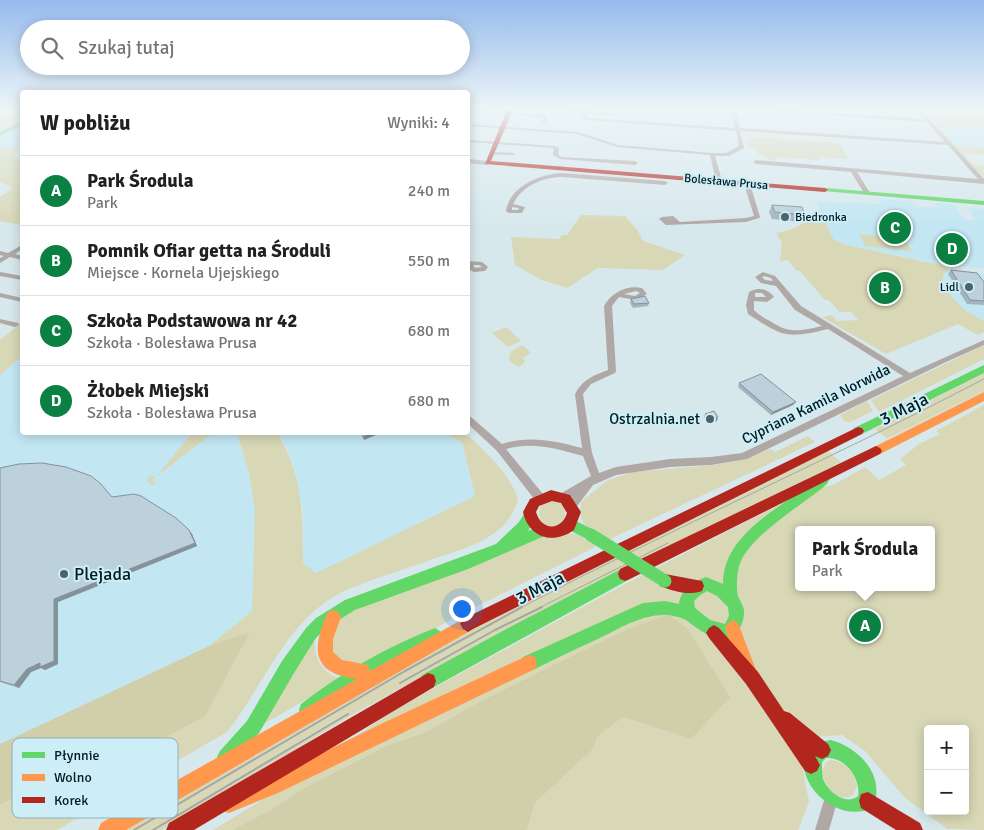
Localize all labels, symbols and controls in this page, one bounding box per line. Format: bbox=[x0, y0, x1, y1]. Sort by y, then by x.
search box bbox=[20, 20, 470, 75]
icon: search bbox=[38, 34, 66, 62]
text: Szukaj tutaj bbox=[78, 36, 175, 60]
text: W pobliżu bbox=[40, 110, 131, 136]
text: Wyniki: 4 bbox=[387, 113, 450, 133]
text: Park Środula bbox=[87, 169, 193, 193]
street label: Bolesława Prusa bbox=[683, 171, 769, 193]
text: A bbox=[51, 181, 61, 201]
text: 240 m bbox=[408, 181, 450, 201]
text: Park bbox=[87, 193, 118, 213]
pin: C bbox=[879, 209, 911, 247]
place label: Biedronka bbox=[795, 210, 847, 225]
marker: Biedronka bbox=[779, 211, 791, 223]
pin: D bbox=[936, 230, 968, 268]
text: Pomnik Ofiar getta na Środuli bbox=[87, 239, 331, 263]
text: B bbox=[51, 251, 61, 271]
text: 550 m bbox=[408, 251, 450, 271]
text: Miejsce · Kornela Ujejskiego bbox=[87, 263, 279, 283]
pin: B bbox=[869, 269, 901, 307]
place label: Lidl bbox=[940, 280, 959, 295]
marker: Lidl bbox=[963, 281, 975, 293]
text: Szkoła Podstawowa nr 42 bbox=[87, 309, 298, 333]
text: C bbox=[51, 321, 61, 341]
text: 680 m bbox=[408, 321, 450, 341]
text: Szkoła · Bolesława Prusa bbox=[87, 333, 257, 353]
street label: Cypriana Kamila Norwida bbox=[739, 360, 893, 448]
text: Żłobek Miejski bbox=[87, 379, 209, 403]
street label: 3 Maja bbox=[876, 388, 932, 430]
text: D bbox=[51, 391, 61, 411]
text: 680 m bbox=[408, 391, 450, 411]
text: Szkoła · Bolesława Prusa bbox=[87, 403, 257, 423]
place label: Ostrzalnia.net bbox=[609, 410, 700, 428]
marker: Ostrzalnia.net bbox=[704, 413, 716, 425]
popup bbox=[795, 526, 935, 591]
text: Park Środula bbox=[812, 537, 918, 561]
text: Park bbox=[812, 561, 843, 581]
place label: Plejada bbox=[74, 563, 131, 585]
street label: 3 Maja bbox=[512, 567, 568, 609]
marker: Plejada bbox=[58, 568, 70, 580]
your location bbox=[449, 596, 475, 622]
pin: A bbox=[849, 607, 881, 645]
map controls bbox=[924, 725, 969, 815]
button: + bbox=[924, 725, 969, 770]
legend bbox=[12, 738, 178, 818]
text: Płynnie bbox=[54, 747, 99, 764]
text: Wolno bbox=[54, 769, 92, 786]
button: − bbox=[924, 770, 969, 815]
text: Korek bbox=[54, 792, 88, 809]

